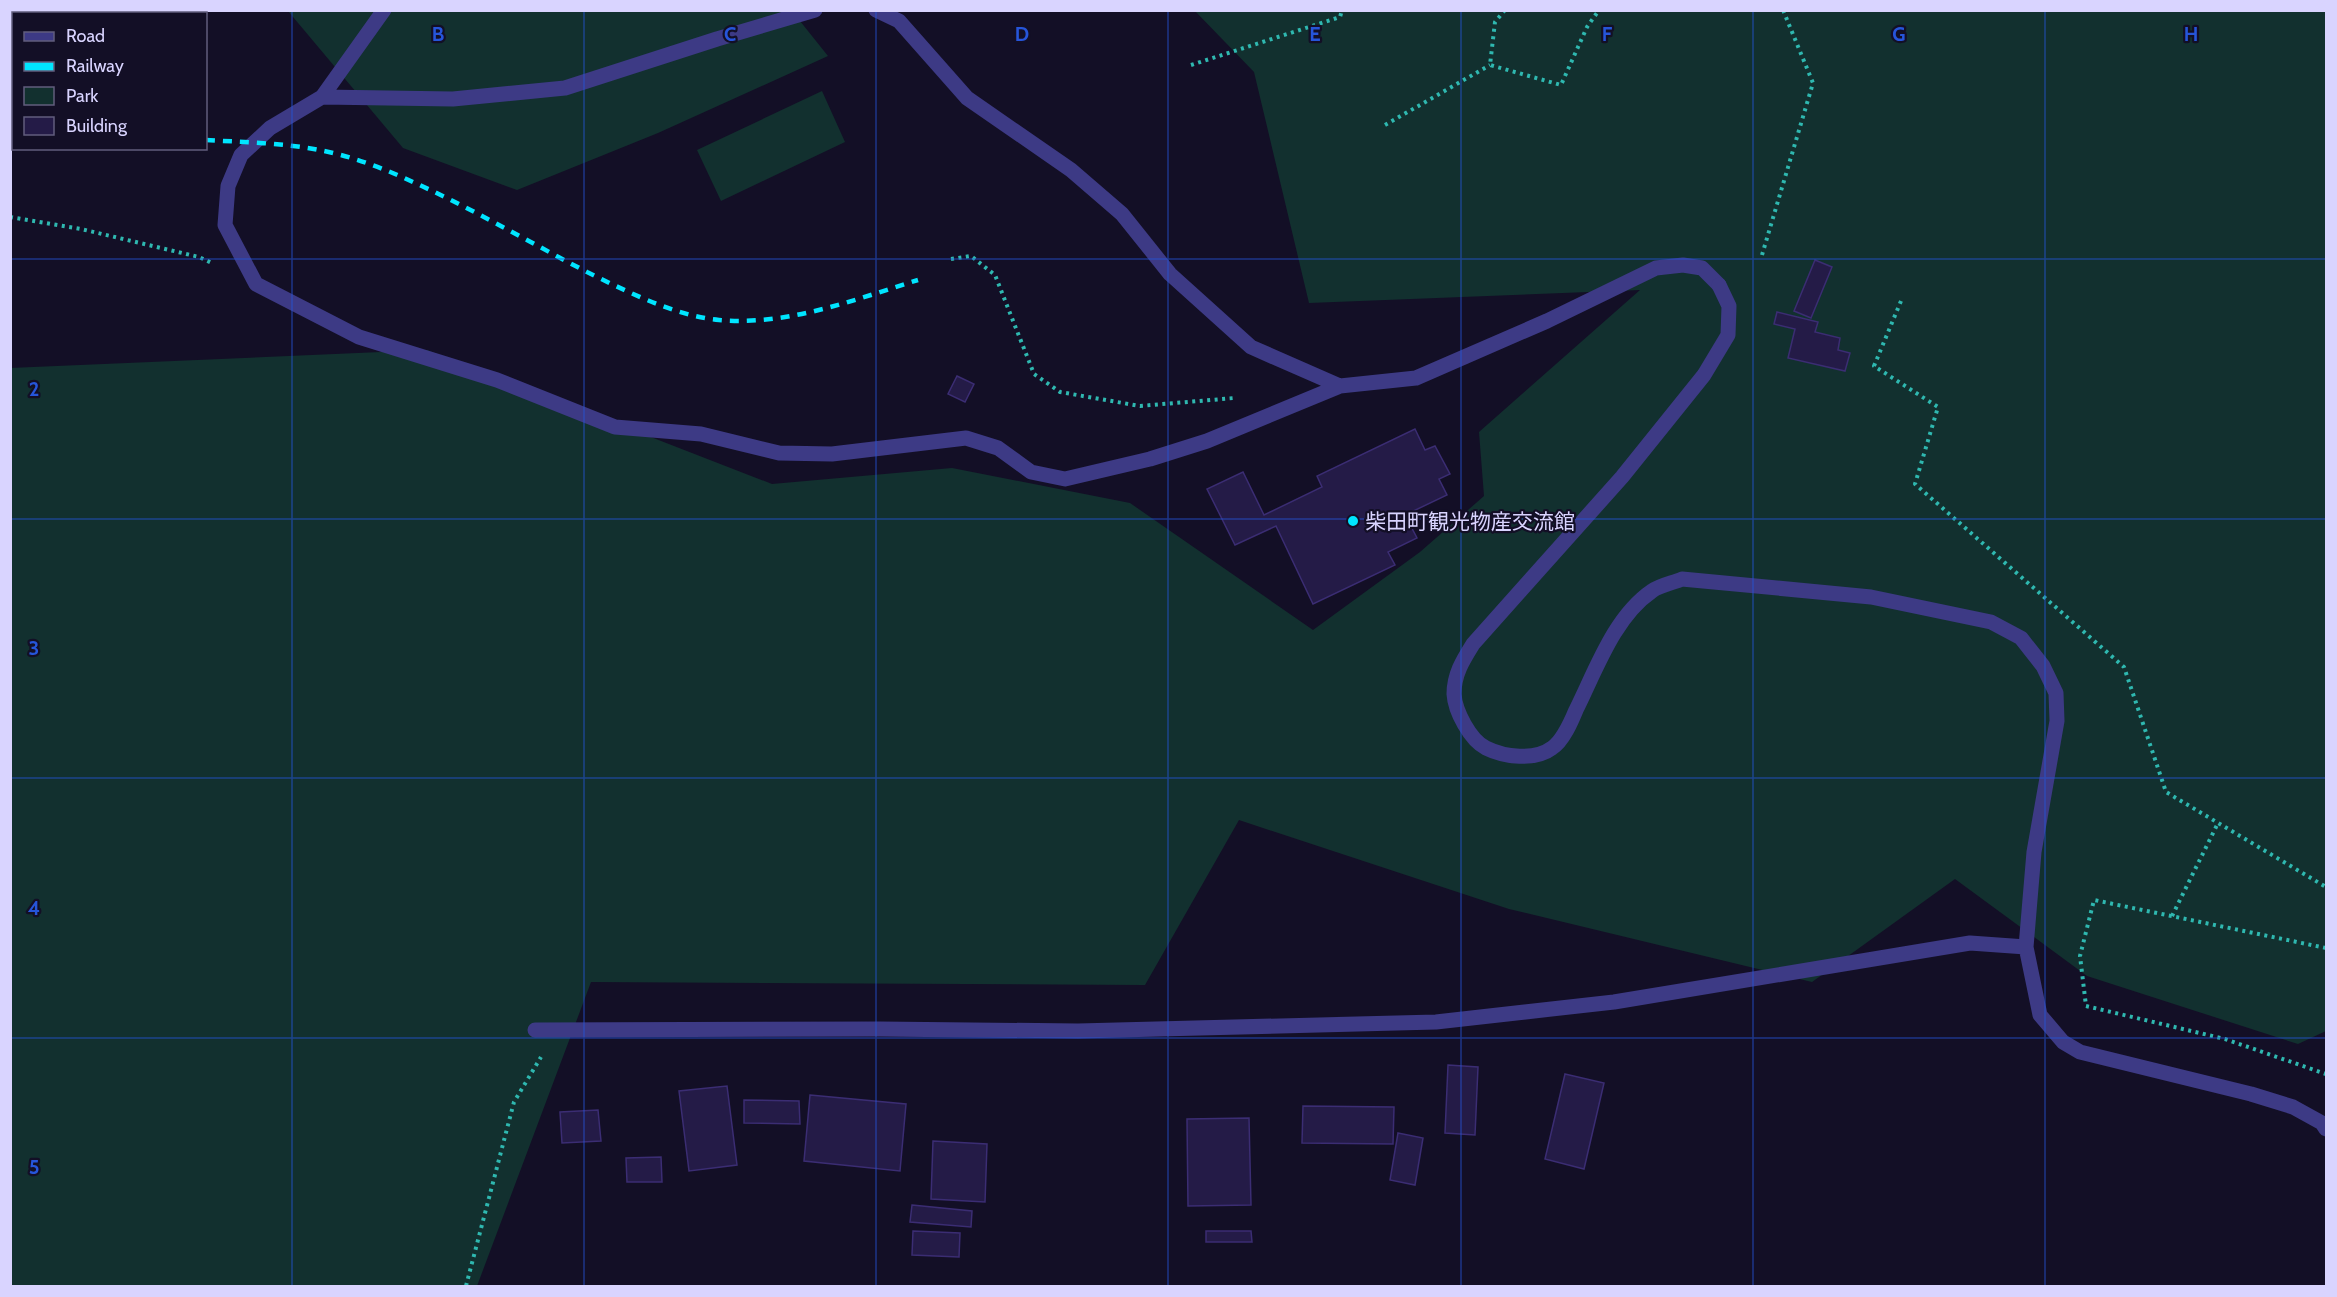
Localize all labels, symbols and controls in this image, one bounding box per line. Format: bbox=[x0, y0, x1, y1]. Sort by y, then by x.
legend bbox=[12, 12, 207, 150]
text: B bbox=[432, 22, 444, 46]
text: C bbox=[724, 22, 736, 46]
text: D bbox=[1015, 22, 1029, 46]
text: E bbox=[1309, 22, 1321, 46]
text: F bbox=[1602, 22, 1613, 46]
text: G bbox=[1892, 22, 1906, 46]
text: H bbox=[2184, 22, 2198, 46]
text: Road bbox=[66, 25, 105, 47]
text: Railway bbox=[66, 55, 124, 77]
text: Park bbox=[66, 85, 99, 107]
text: Building bbox=[66, 115, 128, 137]
text: 2 bbox=[29, 377, 39, 401]
place label: 柴田町観光物産交流館 bbox=[1365, 509, 1575, 534]
marker: 柴田町観光物産交流館 bbox=[1346, 514, 1360, 528]
text: 3 bbox=[29, 636, 39, 660]
text: 4 bbox=[28, 896, 40, 920]
text: 5 bbox=[29, 1155, 39, 1179]

